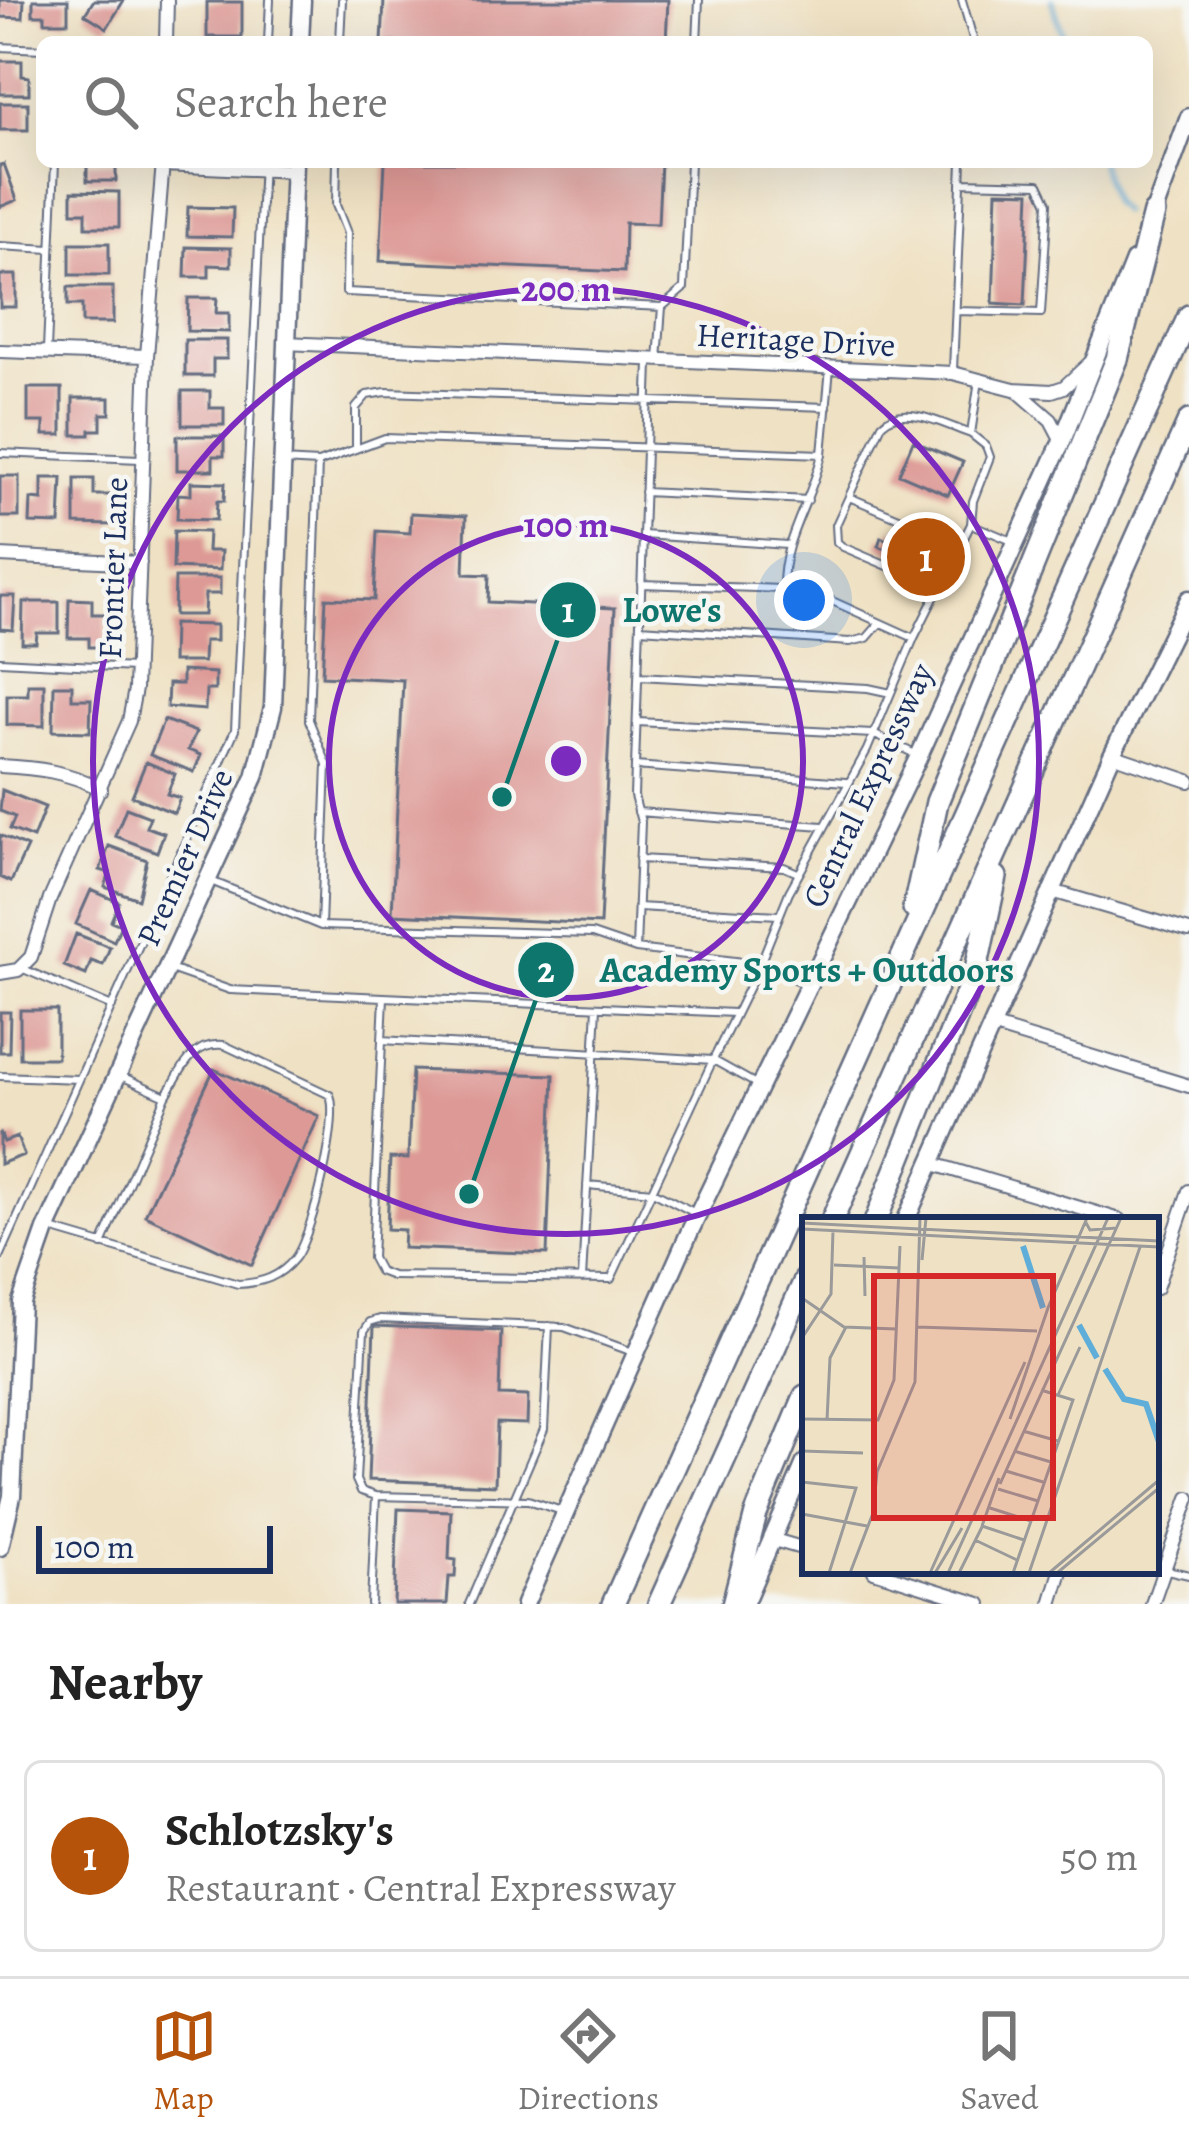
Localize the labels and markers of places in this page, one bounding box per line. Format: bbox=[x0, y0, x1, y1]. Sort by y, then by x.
pin: 1 bbox=[887, 512, 965, 602]
callout: Lowe's bbox=[538, 574, 745, 646]
centre of rings bbox=[545, 740, 587, 782]
callout: Academy Sports + Outdoors bbox=[516, 934, 1039, 1006]

